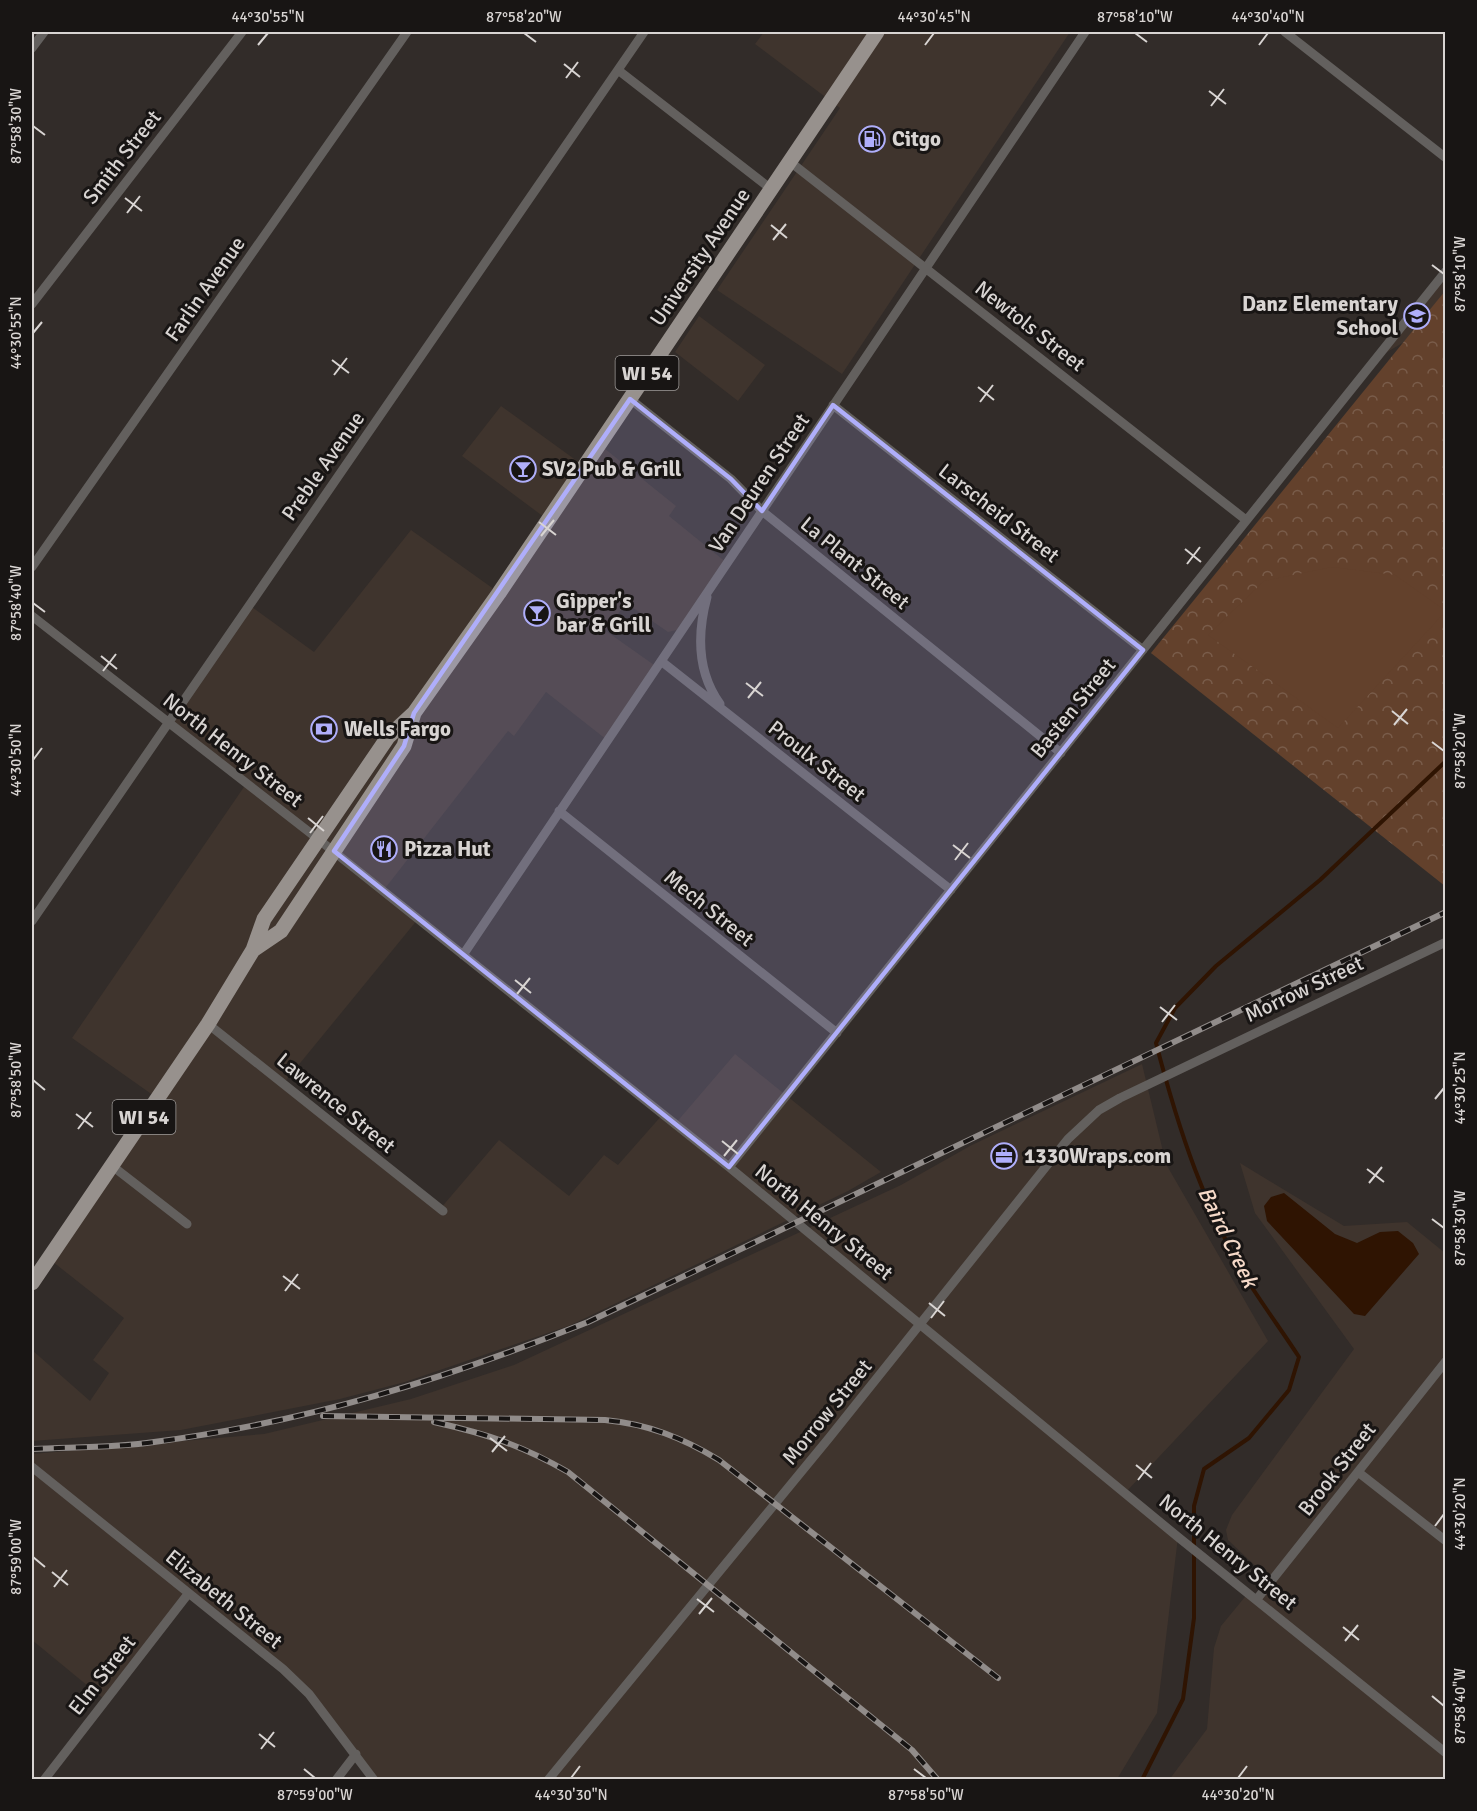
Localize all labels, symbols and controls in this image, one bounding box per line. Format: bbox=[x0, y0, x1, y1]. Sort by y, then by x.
text: 44°30'55"N bbox=[231, 8, 305, 26]
text: 87°58'20"W bbox=[486, 8, 562, 26]
text: 44°30'45"N bbox=[897, 8, 971, 26]
text: 87°58'10"W bbox=[1097, 8, 1173, 26]
text: 44°30'40"N bbox=[1231, 8, 1305, 26]
text: 87°58'30"W bbox=[7, 88, 25, 164]
street label: Smith Street bbox=[77, 105, 167, 209]
fuel station icon: Citgo bbox=[857, 124, 887, 154]
place label: Citgo bbox=[892, 126, 941, 152]
street label: University Avenue bbox=[644, 183, 756, 331]
street label: Farlin Avenue bbox=[159, 232, 251, 346]
text: 87°58'10"W bbox=[1451, 236, 1469, 312]
street label: Newtols Street bbox=[970, 275, 1090, 377]
place label: Danz Elementary School bbox=[1242, 291, 1399, 341]
text: 44°30'55"N bbox=[7, 296, 25, 370]
school or university icon: Danz Elementary School bbox=[1402, 301, 1432, 331]
road number: WI 54 bbox=[616, 356, 678, 390]
street label: Preble Avenue bbox=[276, 406, 370, 526]
street label: Van Deuren Street bbox=[703, 408, 815, 558]
bar icon: SV2 Pub & Grill bbox=[508, 454, 538, 484]
place label: SV2 Pub & Grill bbox=[542, 456, 682, 482]
street label: Larscheid Street bbox=[933, 458, 1065, 568]
street label: La Plant Street bbox=[795, 511, 915, 615]
text: 87°58'40"W bbox=[7, 565, 25, 641]
place label: Gipper's bar & Grill bbox=[556, 588, 651, 638]
bar icon: Gipper's bar & Grill bbox=[522, 598, 552, 628]
street label: Basten Street bbox=[1025, 653, 1121, 763]
street label: North Henry Street bbox=[158, 687, 308, 813]
text: 87°58'20"W bbox=[1451, 713, 1469, 789]
bank icon: Wells Fargo bbox=[309, 714, 339, 744]
street label: Proulx Street bbox=[763, 715, 871, 807]
place label: Wells Fargo bbox=[344, 716, 451, 742]
text: 44°30'50"N bbox=[7, 723, 25, 797]
restaurant icon: Pizza Hut bbox=[369, 834, 399, 864]
place label: Pizza Hut bbox=[404, 836, 491, 862]
street label: Mech Street bbox=[659, 864, 759, 952]
street label: Morrow Street bbox=[1240, 950, 1368, 1028]
text: 87°58'50"W bbox=[7, 1042, 25, 1118]
street label: Lawrence Street bbox=[271, 1047, 401, 1159]
text: 44°30'25"N bbox=[1451, 1051, 1469, 1125]
road number: WI 54 bbox=[112, 1100, 176, 1134]
office icon: 1330Wraps.com bbox=[989, 1141, 1019, 1171]
place label: 1330Wraps.com bbox=[1024, 1143, 1171, 1169]
street label: North Henry Street bbox=[750, 1158, 898, 1286]
water label: Baird Creek bbox=[1192, 1182, 1265, 1294]
text: 87°58'30"W bbox=[1451, 1190, 1469, 1266]
street label: Morrow Street bbox=[777, 1354, 877, 1470]
street label: Brook Street bbox=[1292, 1417, 1382, 1521]
text: 44°30'20"N bbox=[1451, 1477, 1469, 1551]
street label: North Henry Street bbox=[1154, 1488, 1302, 1616]
text: 87°59'00"W bbox=[7, 1519, 25, 1595]
street label: Elizabeth Street bbox=[160, 1544, 288, 1654]
street label: Elm Street bbox=[63, 1630, 141, 1720]
text: 87°58'40"W bbox=[1451, 1668, 1469, 1744]
text: 87°59'00"W bbox=[277, 1786, 353, 1804]
text: 44°30'30"N bbox=[534, 1786, 608, 1804]
text: 87°58'50"W bbox=[888, 1786, 964, 1804]
text: 44°30'20"N bbox=[1201, 1786, 1275, 1804]

